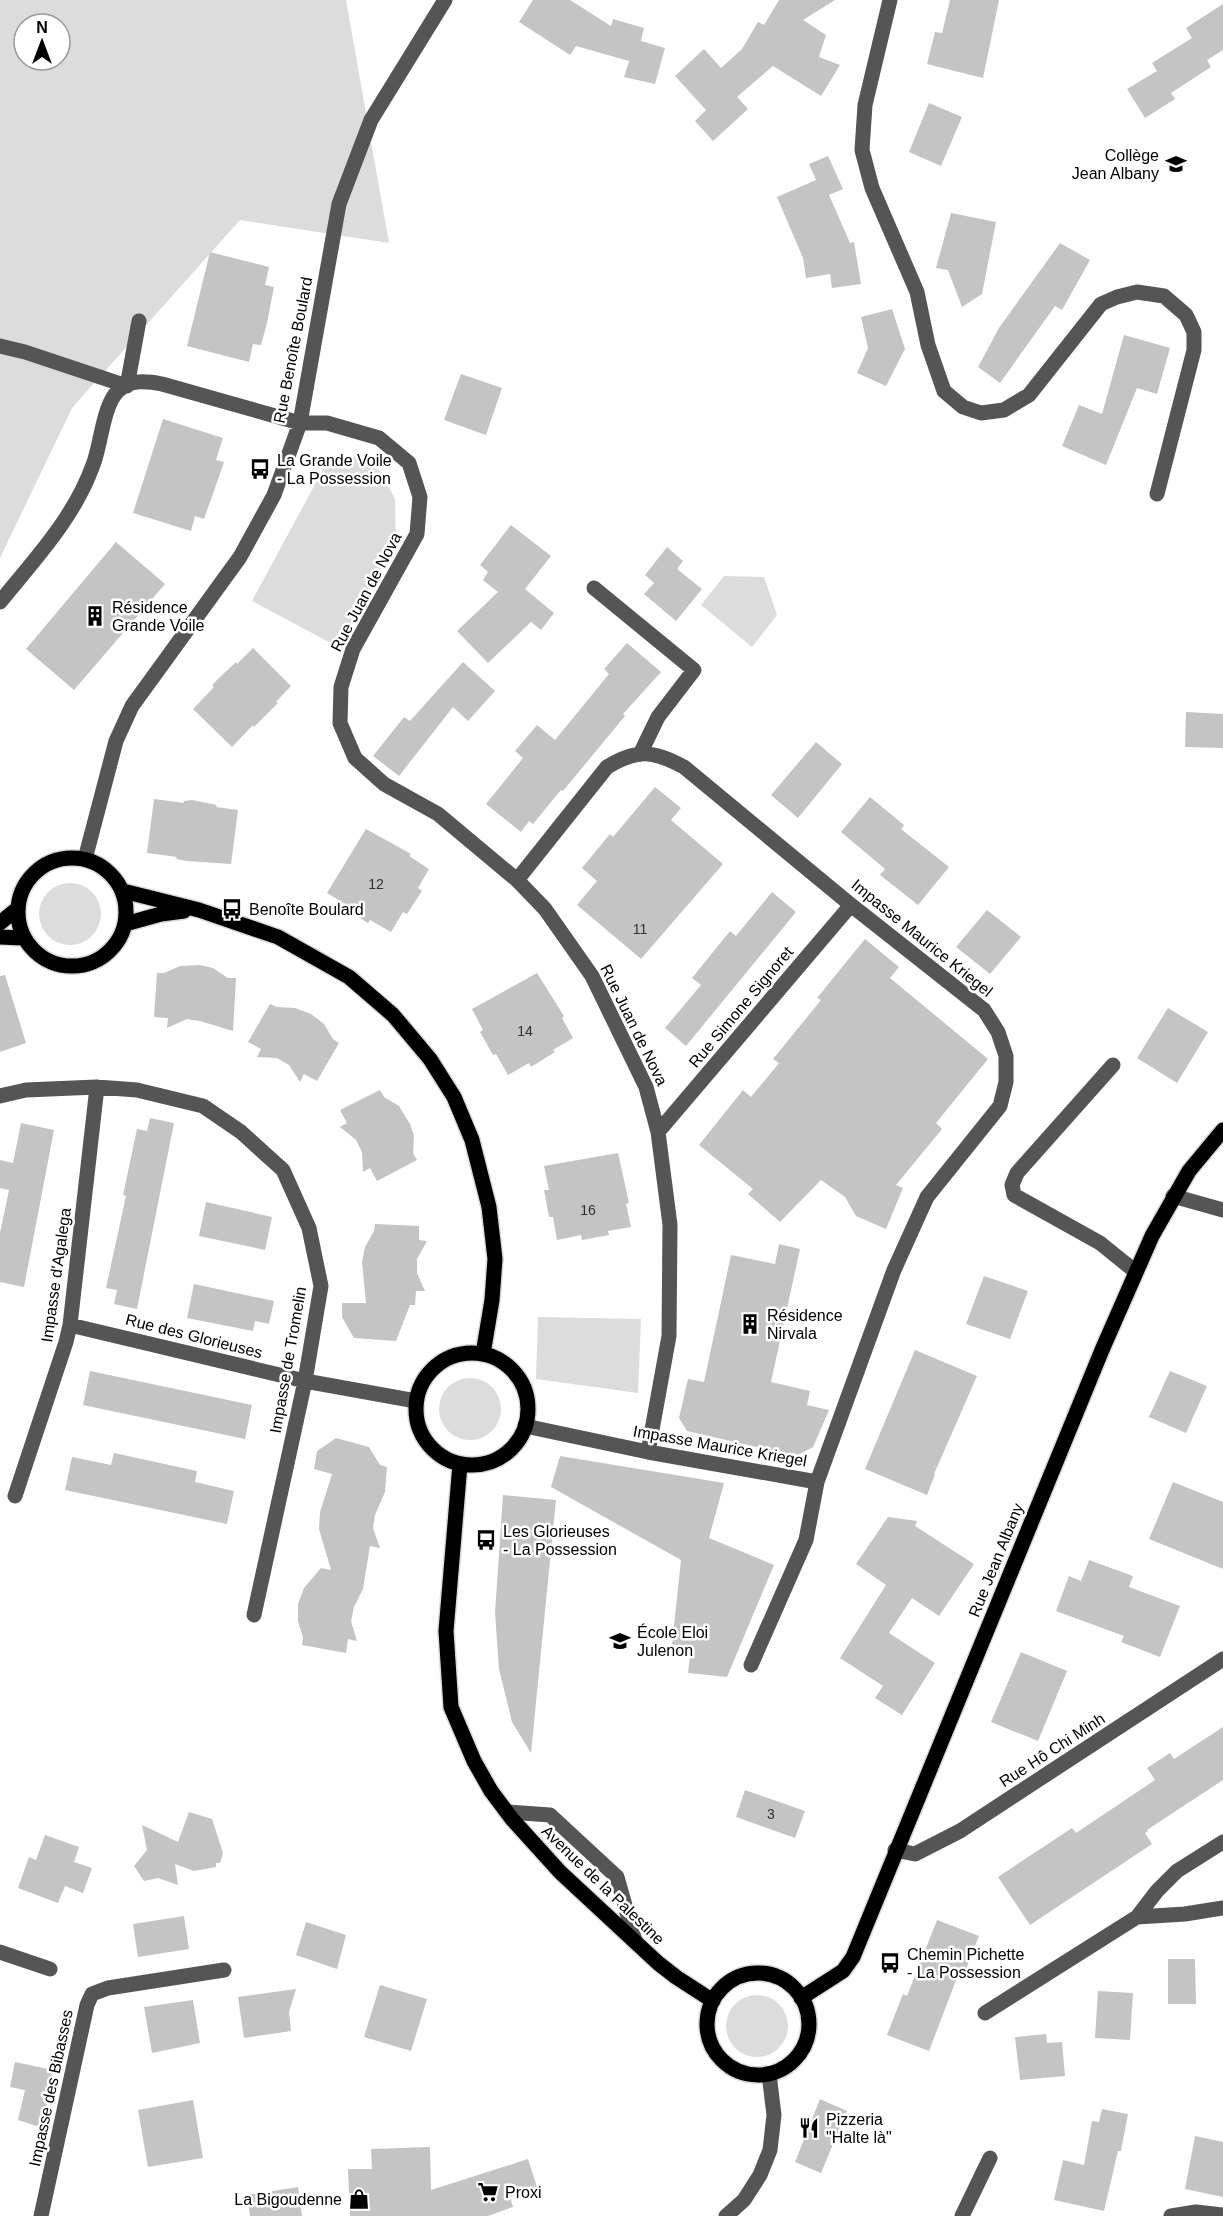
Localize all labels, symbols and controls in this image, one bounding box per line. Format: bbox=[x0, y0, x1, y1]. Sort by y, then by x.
north arrow bbox=[12, 12, 72, 72]
text: N bbox=[36, 19, 48, 36]
place label: Collège Jean Albany bbox=[1072, 147, 1159, 182]
school or university icon: Collège Jean Albany bbox=[1164, 152, 1188, 176]
street label: Rue Benoîte Boulard bbox=[270, 275, 316, 425]
place label: La Grande Voile - La Possession bbox=[277, 452, 392, 487]
bus stop icon: La Grande Voile - La Possession bbox=[248, 457, 272, 481]
street label: Rue Juan de Nova bbox=[327, 529, 405, 654]
place label: Résidence Grande Voile bbox=[112, 599, 205, 634]
building icon: Résidence Grande Voile bbox=[83, 604, 107, 628]
house number: 12 bbox=[368, 876, 384, 892]
street label: Impasse Maurice Kriegel bbox=[848, 876, 996, 1000]
bus stop icon: Benoîte Boulard bbox=[220, 897, 244, 921]
place label: Benoîte Boulard bbox=[249, 901, 364, 918]
house number: 11 bbox=[633, 921, 647, 937]
street label: Rue Simone Signoret bbox=[686, 943, 797, 1071]
street label: Rue Juan de Nova bbox=[597, 962, 671, 1088]
house number: 14 bbox=[517, 1023, 533, 1039]
house number: 16 bbox=[580, 1202, 596, 1218]
street label: Impasse d'Agalega bbox=[38, 1207, 74, 1343]
street label: Impasse de Tromelin bbox=[267, 1285, 309, 1435]
place label: Résidence Nirvala bbox=[767, 1307, 843, 1342]
street label: Rue des Glorieuses bbox=[124, 1311, 264, 1361]
building icon: Résidence Nirvala bbox=[738, 1312, 762, 1336]
street label: Impasse Maurice Kriegel bbox=[632, 1422, 808, 1470]
street label: Rue Jean Albany bbox=[965, 1501, 1027, 1619]
place label: Les Glorieuses - La Possession bbox=[503, 1523, 617, 1558]
bus stop icon: Les Glorieuses - La Possession bbox=[474, 1528, 498, 1552]
place label: École Eloi Julenon bbox=[637, 1623, 708, 1659]
school or university icon: École Eloi Julenon bbox=[608, 1629, 632, 1653]
street label: Rue Hô Chi Minh bbox=[996, 1710, 1108, 1790]
house number: 3 bbox=[767, 1806, 775, 1822]
street label: Avenue de la Palestine bbox=[538, 1822, 668, 1948]
place label: Chemin Pichette - La Possession bbox=[907, 1946, 1024, 1981]
bus stop icon: Chemin Pichette - La Possession bbox=[878, 1951, 902, 1975]
street label: Impasse des Bibasses bbox=[26, 2008, 76, 2168]
place label: Pizzeria "Halte là" bbox=[826, 2111, 892, 2146]
restaurant icon: Pizzeria "Halte là" bbox=[797, 2116, 821, 2140]
supermarket icon: Proxi bbox=[476, 2180, 500, 2204]
place label: Proxi bbox=[505, 2184, 541, 2201]
shop icon: La Bigoudenne bbox=[347, 2187, 371, 2211]
place label: La Bigoudenne bbox=[234, 2191, 342, 2208]

